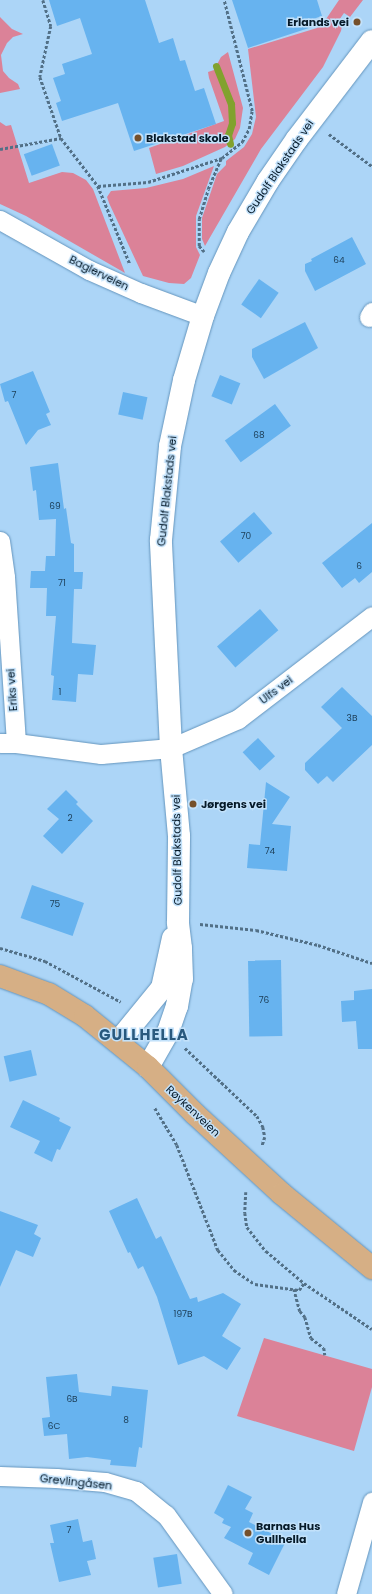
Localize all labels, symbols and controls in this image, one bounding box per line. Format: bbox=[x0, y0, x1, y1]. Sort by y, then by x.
place label: Erlands vei bbox=[287, 15, 349, 29]
marker: Erlands vei bbox=[352, 17, 362, 27]
street label: Gudolf Blakstads vei bbox=[244, 117, 316, 217]
place label: Blakstad skole bbox=[146, 131, 229, 145]
marker: Blakstad skole bbox=[133, 133, 143, 143]
street label: Baglerveien bbox=[67, 253, 131, 293]
house number: 64 bbox=[333, 255, 345, 265]
house number: 7 bbox=[12, 390, 16, 400]
house number: 68 bbox=[253, 430, 265, 440]
street label: Gudolf Blakstads vei bbox=[155, 435, 179, 547]
house number: 69 bbox=[49, 501, 61, 511]
house number: 70 bbox=[241, 531, 251, 541]
house number: 6 bbox=[356, 561, 362, 571]
house number: 71 bbox=[58, 578, 66, 588]
street label: Eriks vei bbox=[4, 668, 20, 712]
street label: Ulfs vei bbox=[257, 673, 295, 707]
house number: 1 bbox=[59, 687, 61, 697]
house number: 3B bbox=[347, 713, 357, 723]
street label: Gudolf Blakstads vei bbox=[169, 794, 185, 906]
place label: Jørgens vei bbox=[201, 797, 266, 811]
marker: Jørgens vei bbox=[188, 799, 198, 809]
house number: 2 bbox=[67, 813, 73, 823]
house number: 74 bbox=[265, 846, 275, 856]
house number: 75 bbox=[50, 899, 60, 909]
house number: 76 bbox=[259, 995, 269, 1005]
district label: GULLHELLA bbox=[99, 1026, 189, 1044]
street label: Røykenveien bbox=[163, 1083, 223, 1139]
house number: 197B bbox=[174, 1309, 192, 1319]
house number: 6B bbox=[66, 1394, 78, 1404]
house number: 8 bbox=[123, 1415, 129, 1425]
house number: 6C bbox=[48, 1421, 60, 1431]
street label: Grevlingåsen bbox=[39, 1472, 113, 1492]
place label: Barnas Hus Gullhella bbox=[256, 1520, 320, 1546]
house number: 7 bbox=[67, 1525, 71, 1535]
marker: Barnas Hus Gullhella bbox=[243, 1528, 253, 1538]

